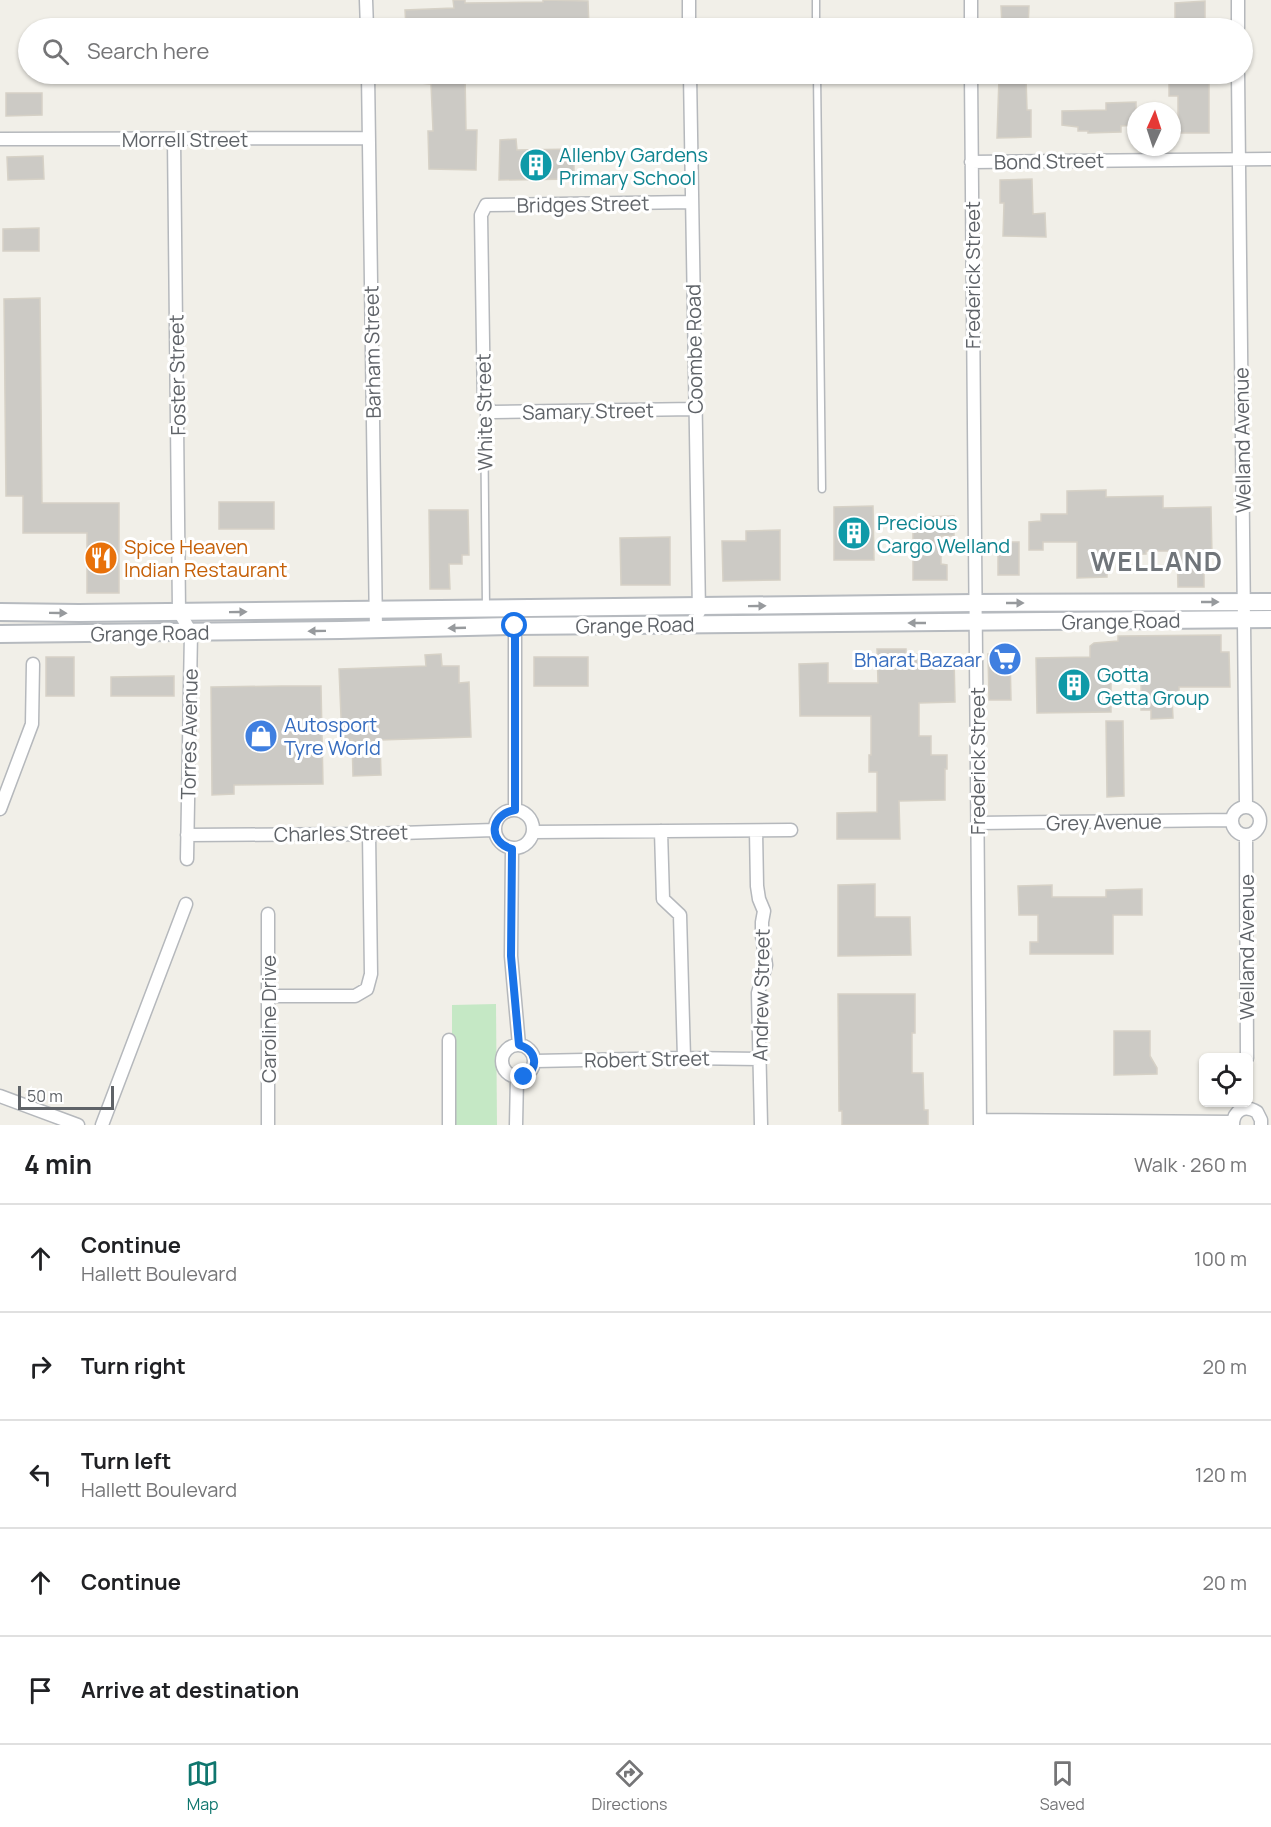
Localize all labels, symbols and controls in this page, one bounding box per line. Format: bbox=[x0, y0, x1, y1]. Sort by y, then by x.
search box bbox=[18, 18, 1253, 84]
icon: search bbox=[39, 35, 72, 68]
text: Search here bbox=[87, 36, 209, 66]
north arrow bbox=[1127, 102, 1181, 156]
street label: Morrell Street bbox=[122, 126, 248, 153]
place label: Allenby Gardens Primary School bbox=[559, 141, 708, 191]
building icon: Allenby Gardens Primary School bbox=[518, 147, 554, 183]
street label: Bond Street bbox=[994, 147, 1104, 175]
street label: Bridges Street bbox=[516, 189, 650, 219]
street label: Frederick Street bbox=[959, 201, 986, 349]
street label: Coombe Road bbox=[679, 284, 709, 414]
street label: Barham Street bbox=[357, 285, 387, 419]
street label: Foster Street bbox=[162, 314, 192, 436]
street label: White Street bbox=[469, 353, 499, 471]
street label: Welland Avenue bbox=[1227, 367, 1257, 513]
street label: Samary Street bbox=[522, 396, 654, 426]
place label: Precious Cargo Welland bbox=[877, 509, 1010, 559]
building icon: Precious Cargo Welland bbox=[836, 515, 872, 551]
place label: Spice Heaven Indian Restaurant bbox=[124, 533, 288, 583]
restaurant icon: Spice Heaven Indian Restaurant bbox=[83, 540, 119, 576]
district label: WELLAND bbox=[1090, 543, 1224, 579]
one-way arrow bbox=[1201, 597, 1220, 607]
one-way arrow bbox=[1006, 598, 1025, 608]
one-way arrow bbox=[748, 601, 767, 611]
street label: Grange Road bbox=[1061, 606, 1181, 636]
one-way arrow bbox=[228, 607, 247, 616]
one-way arrow bbox=[49, 608, 68, 618]
street label: Grange Road bbox=[575, 610, 695, 640]
route start bbox=[501, 612, 527, 638]
street label: Grange Road bbox=[90, 618, 210, 648]
one-way arrow bbox=[907, 618, 926, 628]
one-way arrow bbox=[447, 623, 466, 632]
one-way arrow bbox=[308, 626, 327, 636]
supermarket icon: Bharat Bazaar bbox=[987, 641, 1023, 677]
place label: Bharat Bazaar bbox=[854, 646, 982, 673]
place label: Gotta Getta Group bbox=[1097, 661, 1210, 711]
building icon: Gotta Getta Group bbox=[1056, 667, 1092, 703]
street label: Torres Avenue bbox=[174, 668, 204, 800]
street label: Frederick Street bbox=[964, 687, 991, 835]
place label: Autosport Tyre World bbox=[284, 711, 381, 761]
shop icon: Autosport Tyre World bbox=[243, 718, 279, 754]
street label: Grey Avenue bbox=[1046, 807, 1162, 837]
street label: Charles Street bbox=[274, 818, 408, 848]
street label: Welland Avenue bbox=[1233, 874, 1260, 1020]
street label: Andrew Street bbox=[746, 928, 776, 1062]
street label: Caroline Drive bbox=[255, 955, 282, 1083]
street label: Robert Street bbox=[584, 1044, 710, 1074]
map controls bbox=[1199, 1053, 1253, 1107]
button: locate bbox=[1199, 1053, 1253, 1107]
route end bbox=[510, 1063, 536, 1089]
scale bar bbox=[18, 1083, 114, 1110]
text: 50 m bbox=[27, 1085, 63, 1107]
text: 4 min bbox=[24, 1146, 92, 1182]
text: Walk · 260 m bbox=[1134, 1151, 1247, 1178]
text: Continue bbox=[81, 1230, 181, 1260]
icon: ahead bbox=[24, 1242, 57, 1275]
text: 100 m bbox=[1194, 1245, 1247, 1272]
text: Hallett Boulevard bbox=[81, 1260, 237, 1287]
icon: right bbox=[24, 1350, 57, 1383]
text: Turn right bbox=[81, 1351, 186, 1381]
text: 20 m bbox=[1202, 1353, 1247, 1380]
text: Turn left bbox=[81, 1446, 171, 1476]
icon: left bbox=[24, 1458, 57, 1491]
text: 120 m bbox=[1195, 1461, 1247, 1488]
text: Hallett Boulevard bbox=[81, 1476, 237, 1503]
icon: ahead bbox=[24, 1566, 57, 1599]
text: Continue bbox=[81, 1567, 181, 1597]
text: 20 m bbox=[1202, 1569, 1247, 1596]
icon: arrive bbox=[24, 1674, 57, 1707]
text: Arrive at destination bbox=[81, 1675, 299, 1705]
tab: Map bbox=[186, 1757, 219, 1815]
tab: Directions bbox=[592, 1757, 667, 1815]
tab: Saved bbox=[1040, 1757, 1085, 1815]

